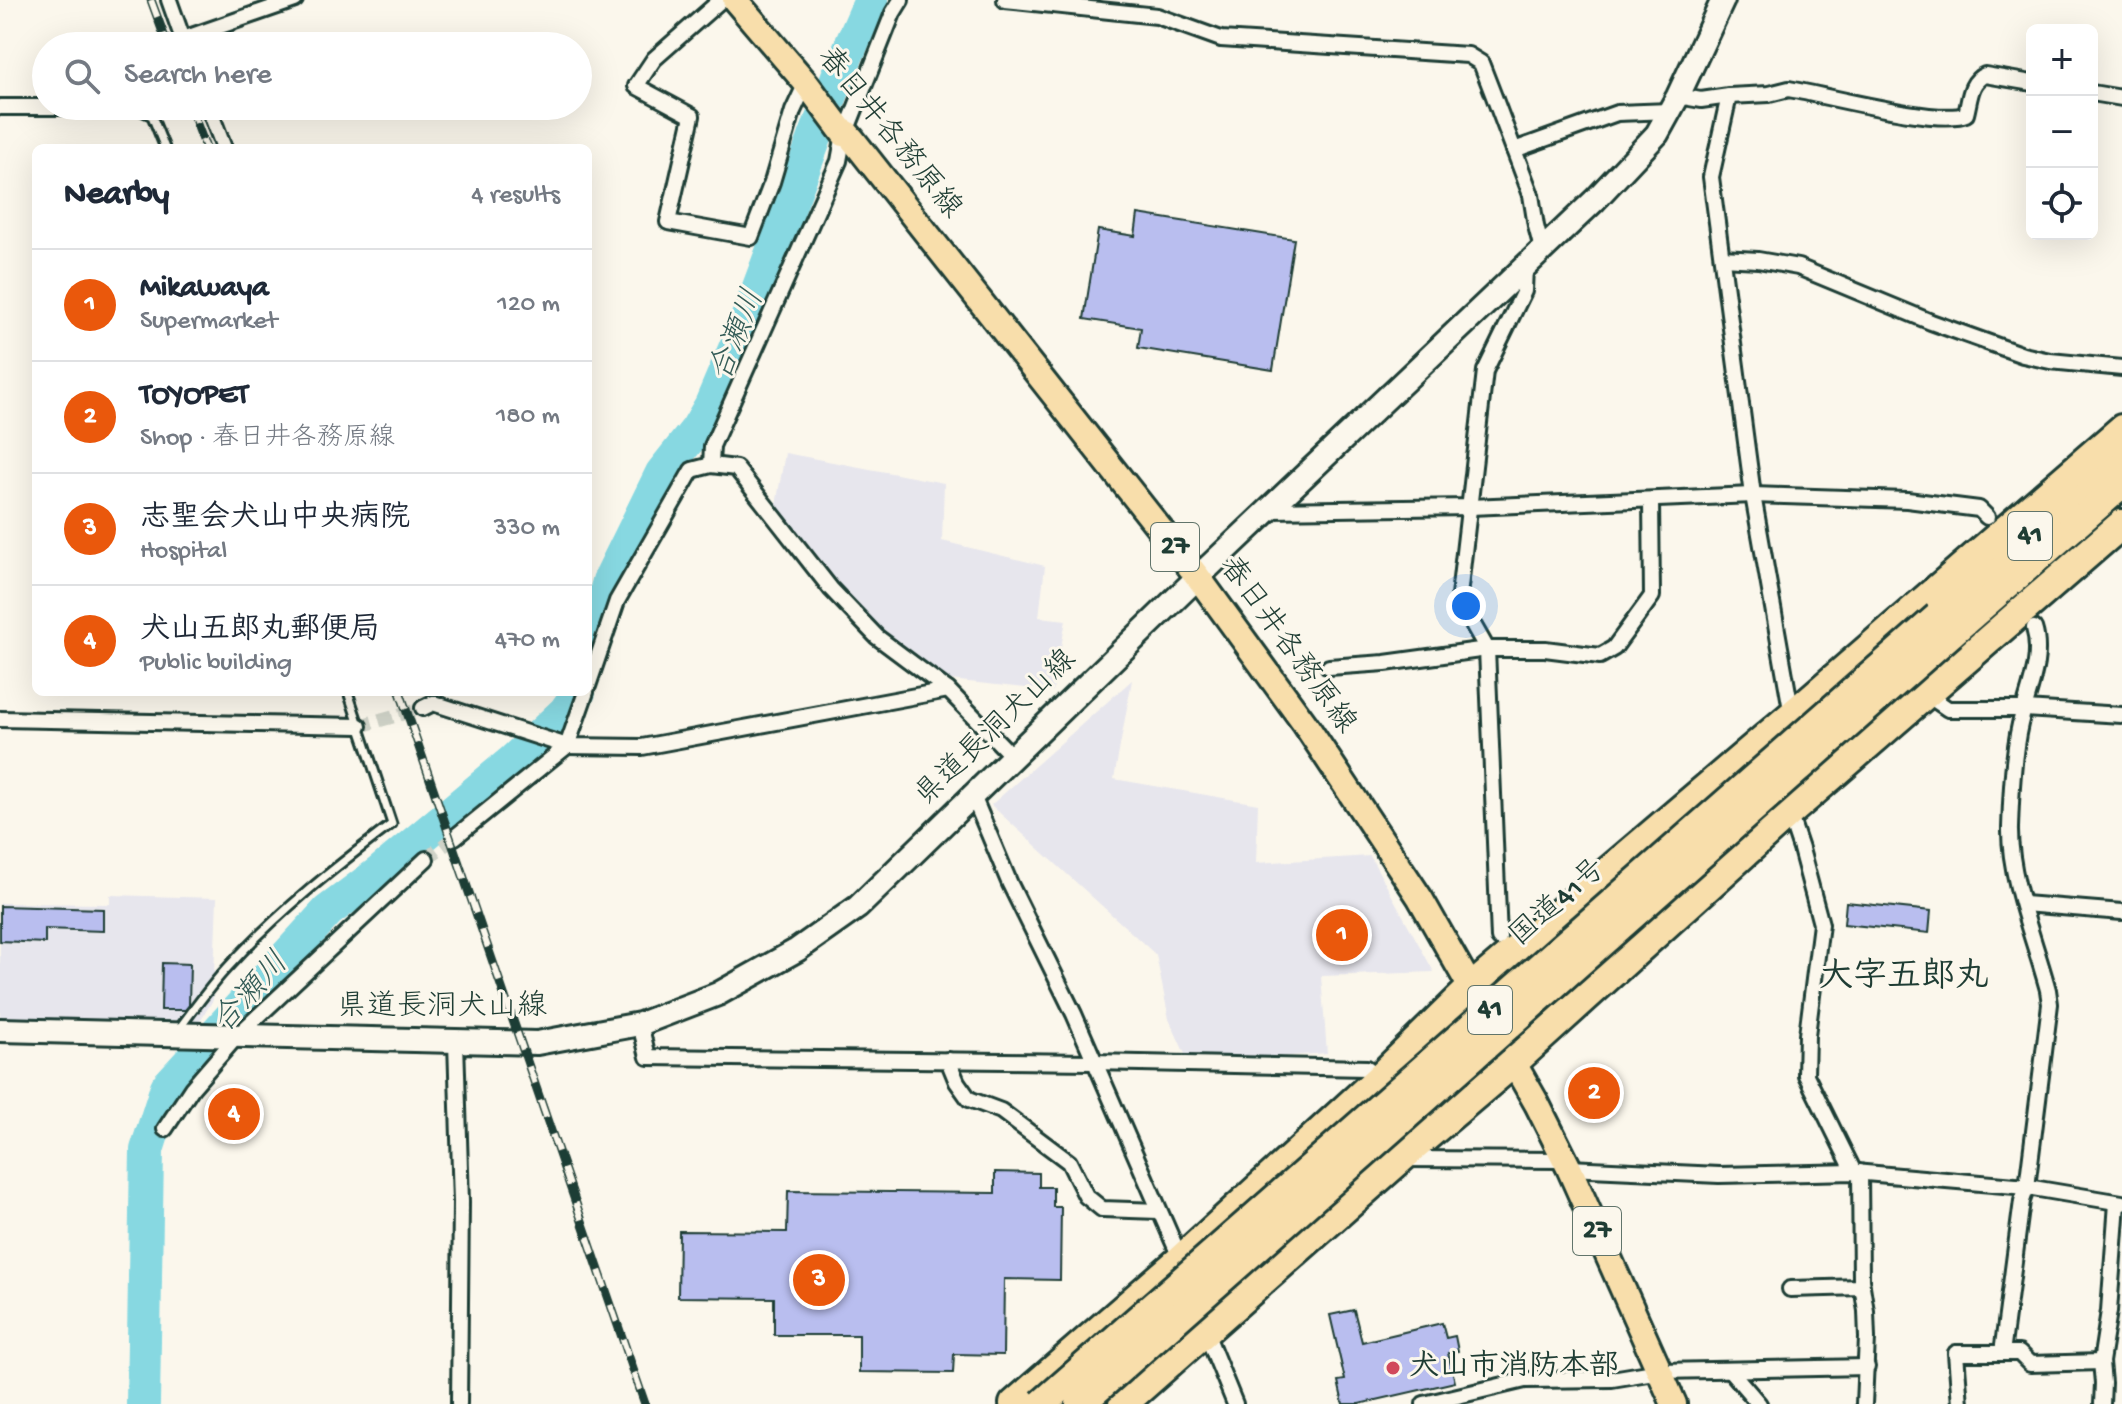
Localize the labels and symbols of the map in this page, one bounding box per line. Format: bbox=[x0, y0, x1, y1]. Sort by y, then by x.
street label: 春日井各務原線 bbox=[808, 40, 969, 227]
water label: 合瀬川 bbox=[702, 284, 775, 388]
road number: 41 bbox=[2008, 512, 2052, 560]
road number: 27 bbox=[1151, 523, 1199, 571]
street label: 春日井各務原線 bbox=[1210, 550, 1363, 741]
your location bbox=[1446, 586, 1486, 626]
street label: 県道長洞犬山線 bbox=[908, 642, 1085, 815]
street label: 国道41号 bbox=[1503, 852, 1614, 955]
pin: 1 bbox=[1316, 905, 1368, 965]
water label: 合瀬川 bbox=[205, 945, 298, 1042]
district label: 大字五郎丸 bbox=[1819, 957, 1989, 999]
road number: 41 bbox=[1468, 986, 1512, 1034]
street label: 県道長洞犬山線 bbox=[337, 989, 547, 1026]
pin: 2 bbox=[1568, 1063, 1620, 1123]
pin: 4 bbox=[208, 1084, 260, 1144]
road number: 27 bbox=[1573, 1207, 1621, 1255]
pin: 3 bbox=[793, 1250, 845, 1310]
place label: 犬山市消防本部 bbox=[1409, 1349, 1619, 1386]
marker: 犬山市消防本部 bbox=[1384, 1359, 1402, 1377]

